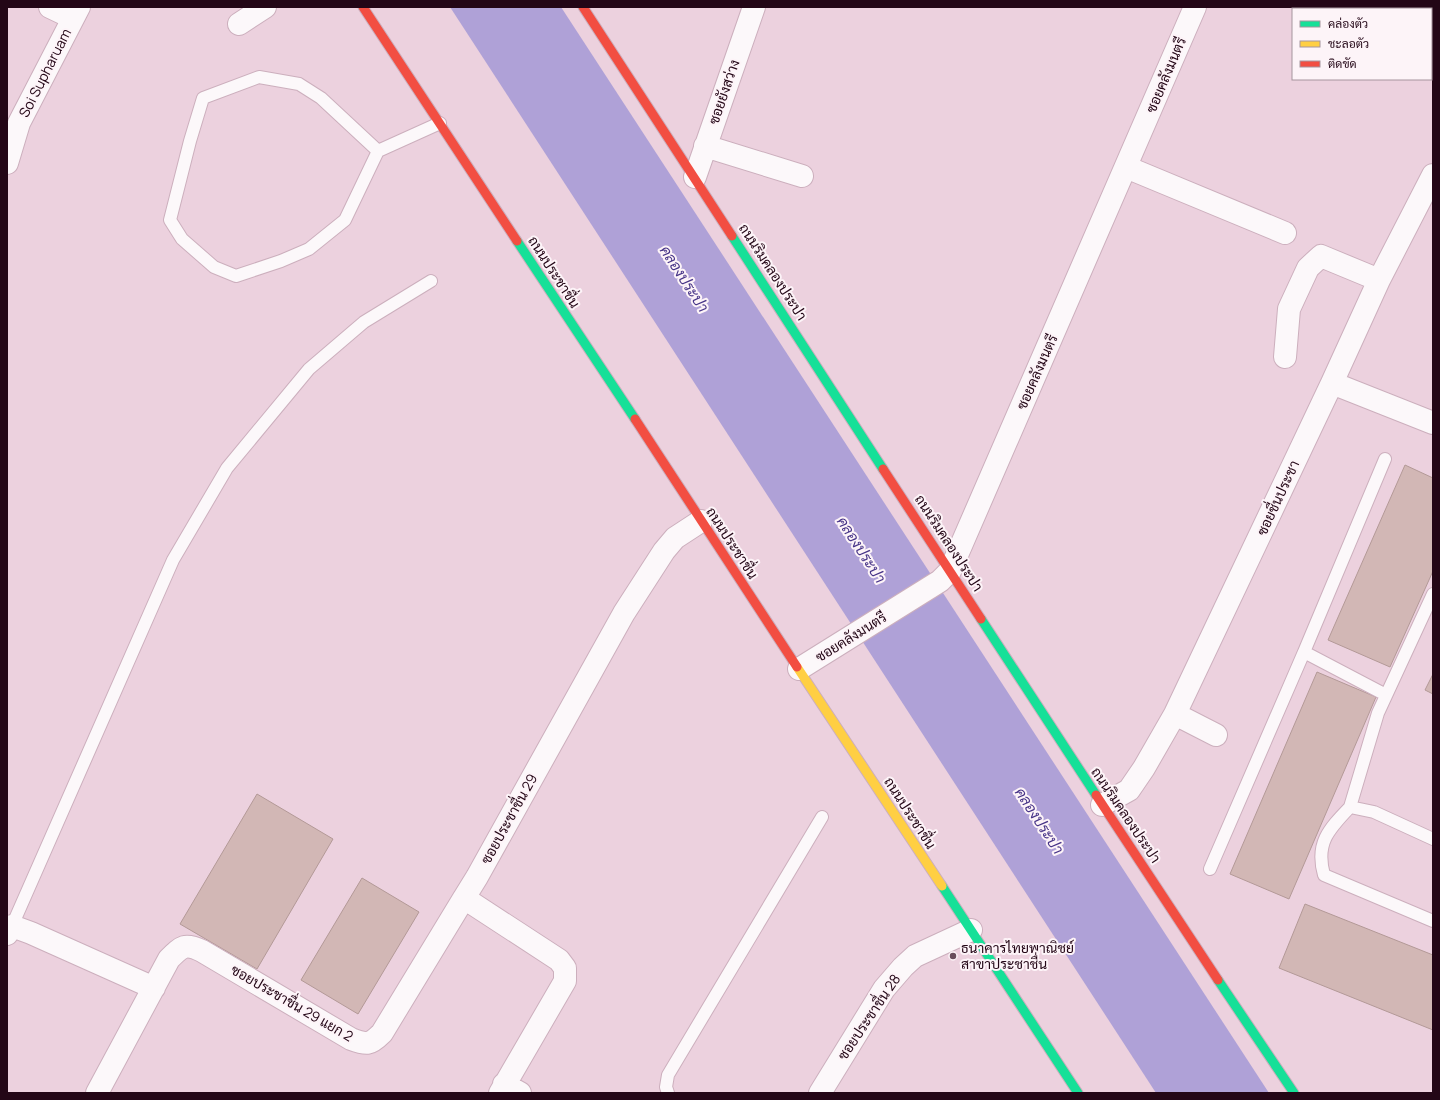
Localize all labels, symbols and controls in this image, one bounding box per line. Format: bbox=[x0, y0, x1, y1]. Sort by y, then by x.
legend bbox=[1292, 8, 1432, 80]
text: คล่องตัว bbox=[1328, 15, 1368, 32]
street label: Soi Supharuam bbox=[14, 25, 75, 120]
street label: ซอยคลังมนตรี bbox=[1141, 34, 1190, 116]
text: ชะลอตัว bbox=[1328, 35, 1369, 52]
text: ติดขัด bbox=[1328, 55, 1357, 72]
street label: ซอยยังสว่าง bbox=[704, 57, 744, 127]
street label: ถนนริมคลองประปา bbox=[735, 220, 812, 324]
street label: ถนนประชาชื่น bbox=[524, 231, 586, 311]
water label: คลองประปา bbox=[655, 241, 714, 316]
street label: ซอยคลังมนตรี bbox=[1011, 331, 1062, 412]
street label: ซอยชื่นประชา bbox=[1250, 456, 1303, 538]
street label: ถนนริมคลองประปา bbox=[911, 491, 988, 595]
street label: ถนนประชาชื่น bbox=[702, 502, 764, 582]
water label: คลองประปา bbox=[832, 512, 891, 587]
street label: ซอยคลังมนตรี bbox=[812, 607, 890, 666]
street label: ถนนริมคลองประปา bbox=[1087, 763, 1166, 866]
street label: ซอยประชาชื่น 29 bbox=[474, 769, 541, 867]
street label: ถนนประชาชื่น bbox=[880, 772, 942, 852]
water label: คลองประปา bbox=[1010, 783, 1069, 858]
place label: ธนาคารไทยพาณิชย์ สาขาประชาชื่น bbox=[961, 938, 1074, 973]
marker: ธนาคารไทยพาณิชย์ สาขาประชาชื่น bbox=[948, 951, 958, 961]
street label: ซอยประชาชื่น 29 แยก 2 bbox=[228, 958, 358, 1045]
street label: ซอยประชาชื่น 28 bbox=[831, 969, 904, 1063]

